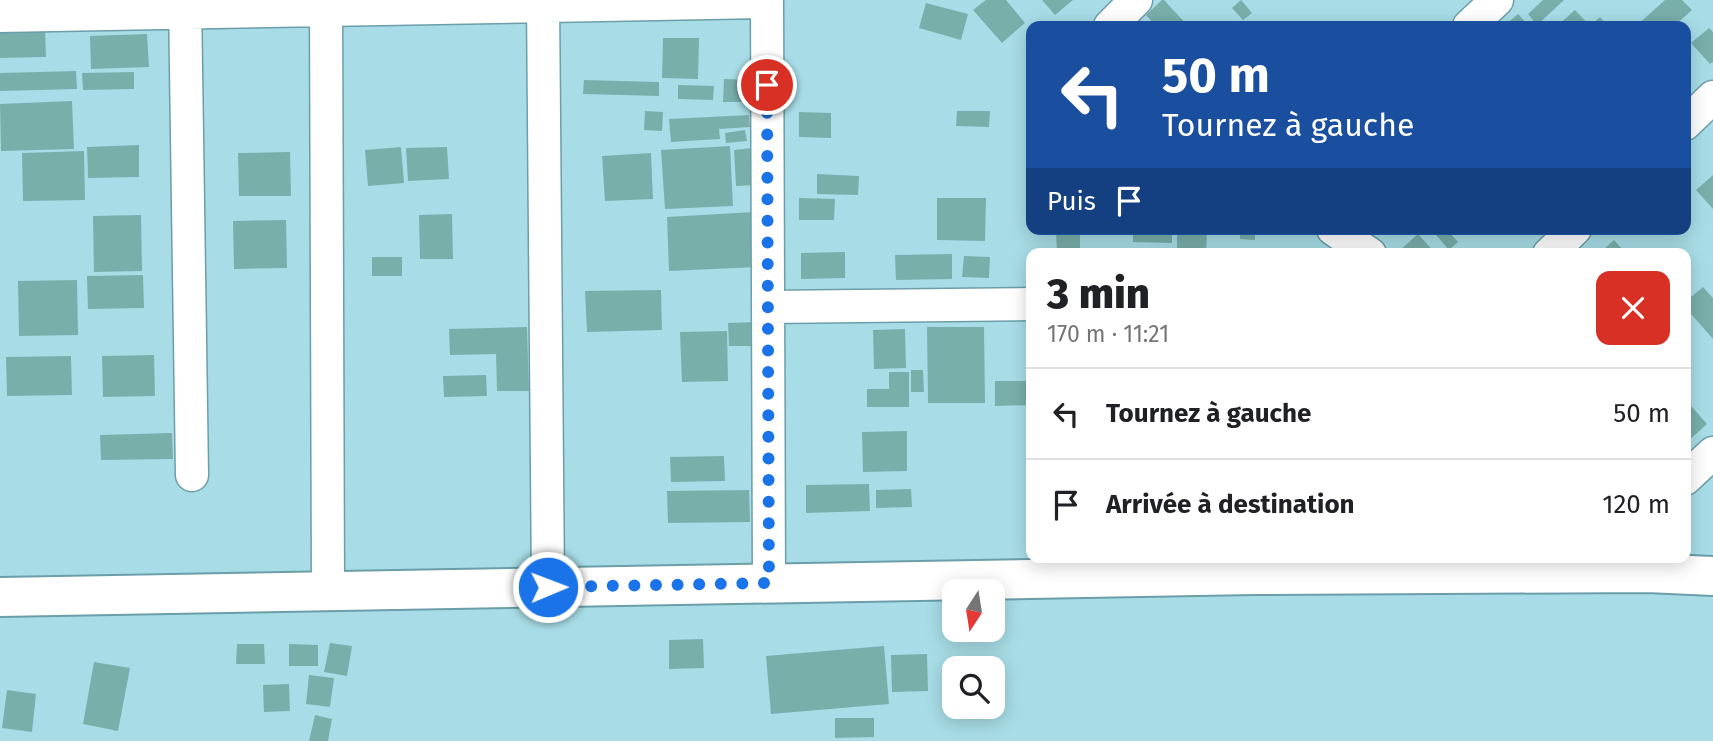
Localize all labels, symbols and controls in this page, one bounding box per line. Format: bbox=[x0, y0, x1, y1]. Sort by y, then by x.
text: 50 m bbox=[1162, 46, 1270, 105]
icon: left bbox=[1047, 49, 1138, 140]
pin bbox=[737, 55, 797, 115]
icon: arrive bbox=[748, 66, 786, 104]
text: Tournez à gauche bbox=[1162, 106, 1414, 144]
icon: arrive bbox=[1110, 182, 1148, 220]
text: Puis bbox=[1047, 186, 1096, 217]
text: 3 min bbox=[1047, 269, 1150, 319]
button: close bbox=[1596, 271, 1670, 345]
text: 170 m · 11:21 bbox=[1047, 320, 1169, 348]
icon: left bbox=[1047, 395, 1085, 433]
text: Tournez à gauche bbox=[1106, 398, 1311, 429]
text: 50 m bbox=[1613, 398, 1670, 429]
icon: arrive bbox=[1047, 486, 1085, 524]
text: Arrivée à destination bbox=[1106, 489, 1355, 520]
text: 120 m bbox=[1602, 489, 1670, 520]
position arrow bbox=[511, 550, 585, 624]
north arrow bbox=[942, 579, 1004, 642]
map controls bbox=[942, 579, 1005, 719]
button: search bbox=[942, 656, 1005, 719]

